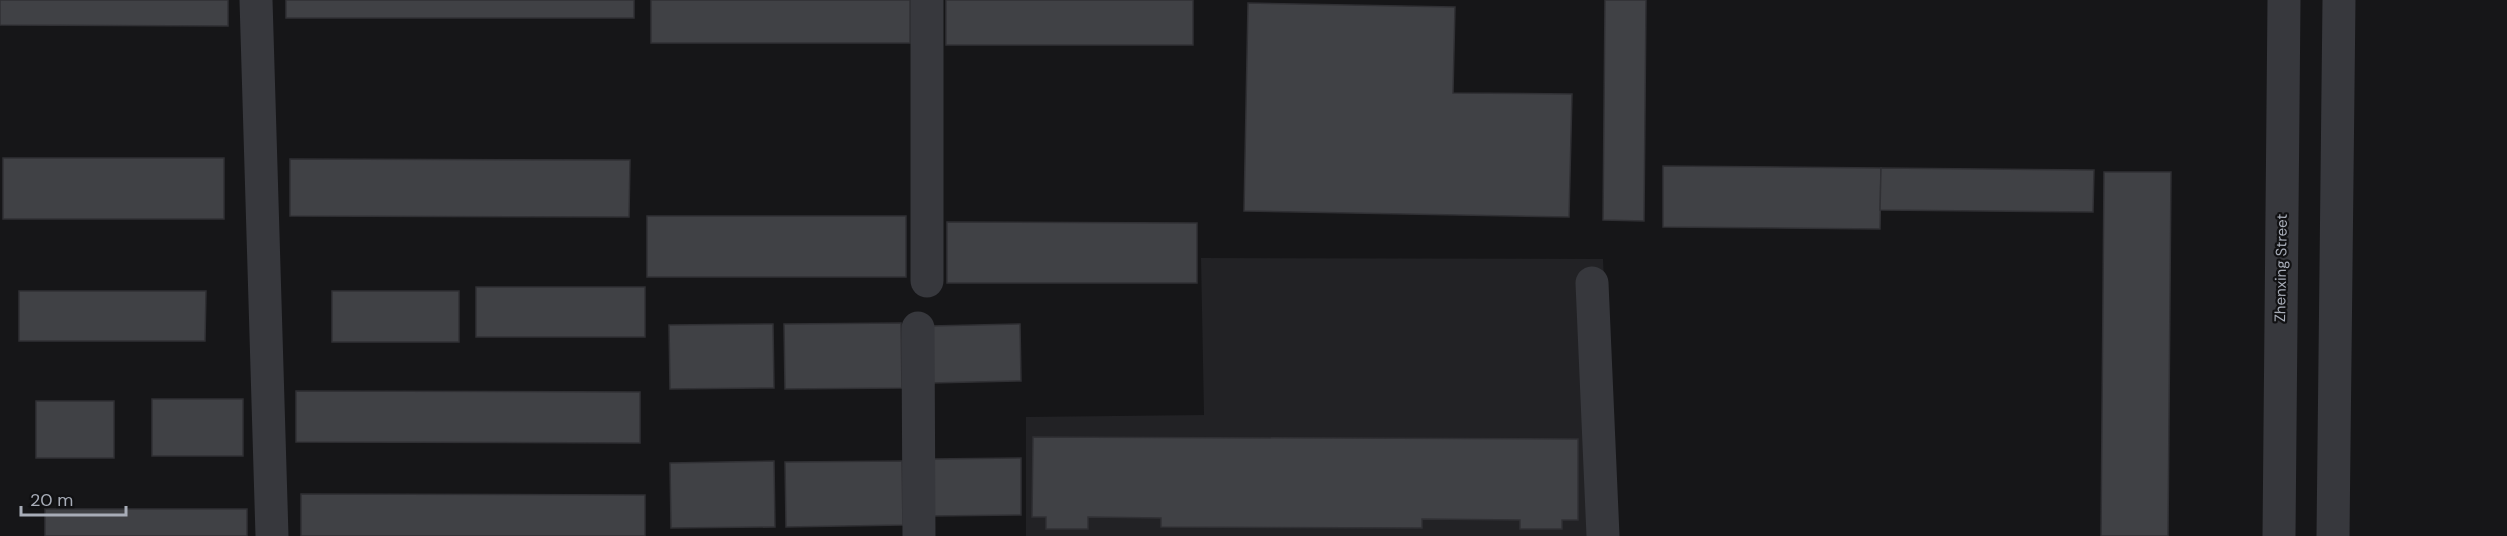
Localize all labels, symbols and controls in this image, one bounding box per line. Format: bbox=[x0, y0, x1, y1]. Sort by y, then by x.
street label: Zhenxing Street bbox=[2270, 214, 2292, 322]
scale bar bbox=[21, 479, 126, 517]
text: 20 m bbox=[30, 488, 73, 512]

